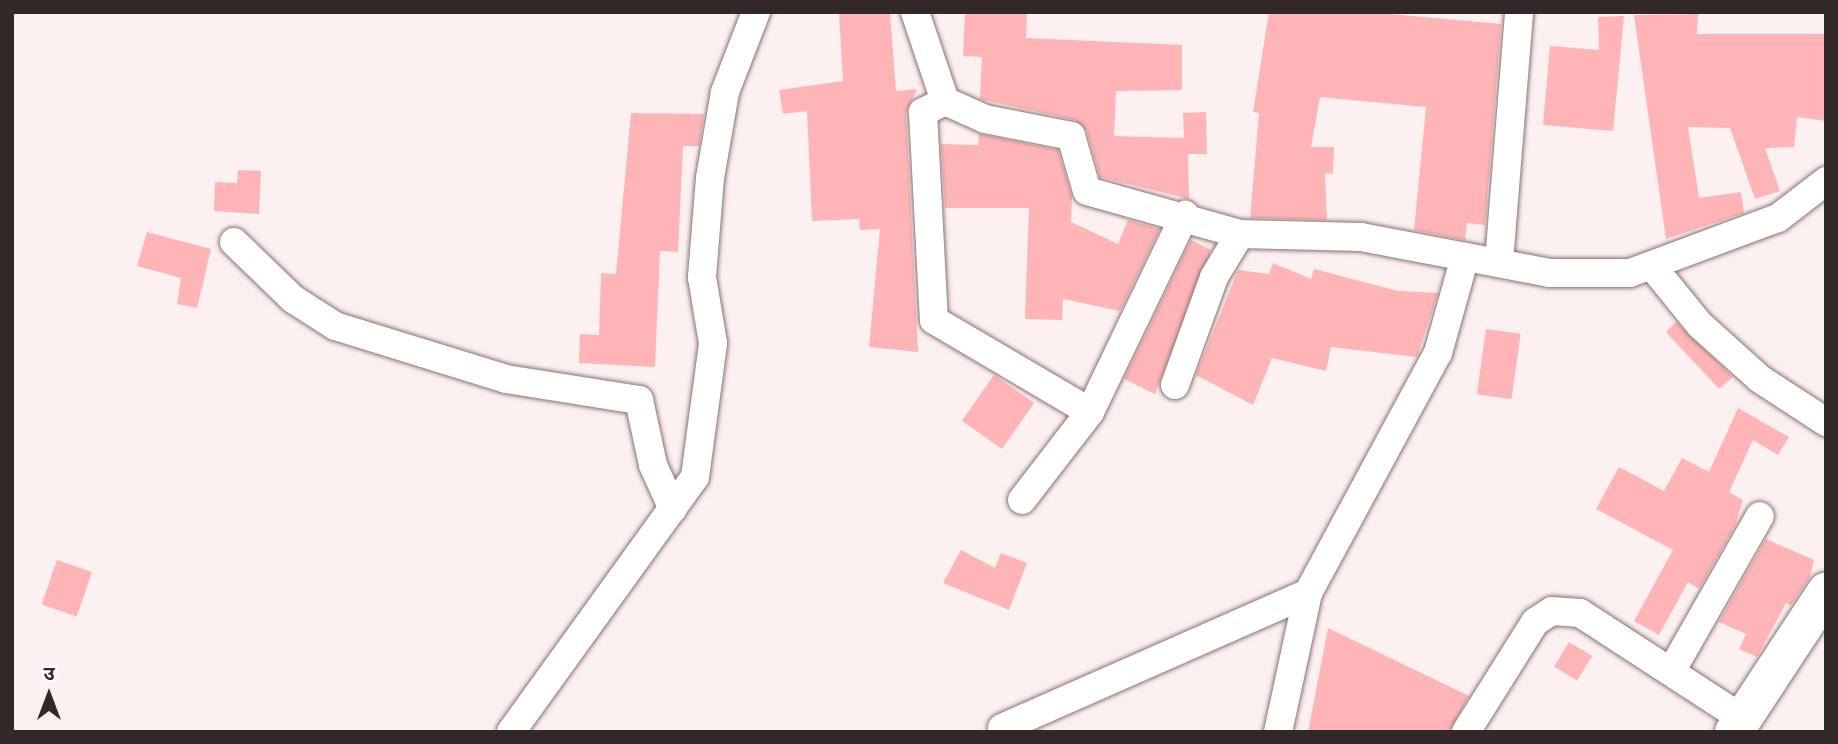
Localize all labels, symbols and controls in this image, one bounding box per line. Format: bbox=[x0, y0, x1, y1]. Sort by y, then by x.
north arrow bbox=[14, 660, 84, 730]
text: उ bbox=[43, 662, 55, 685]

